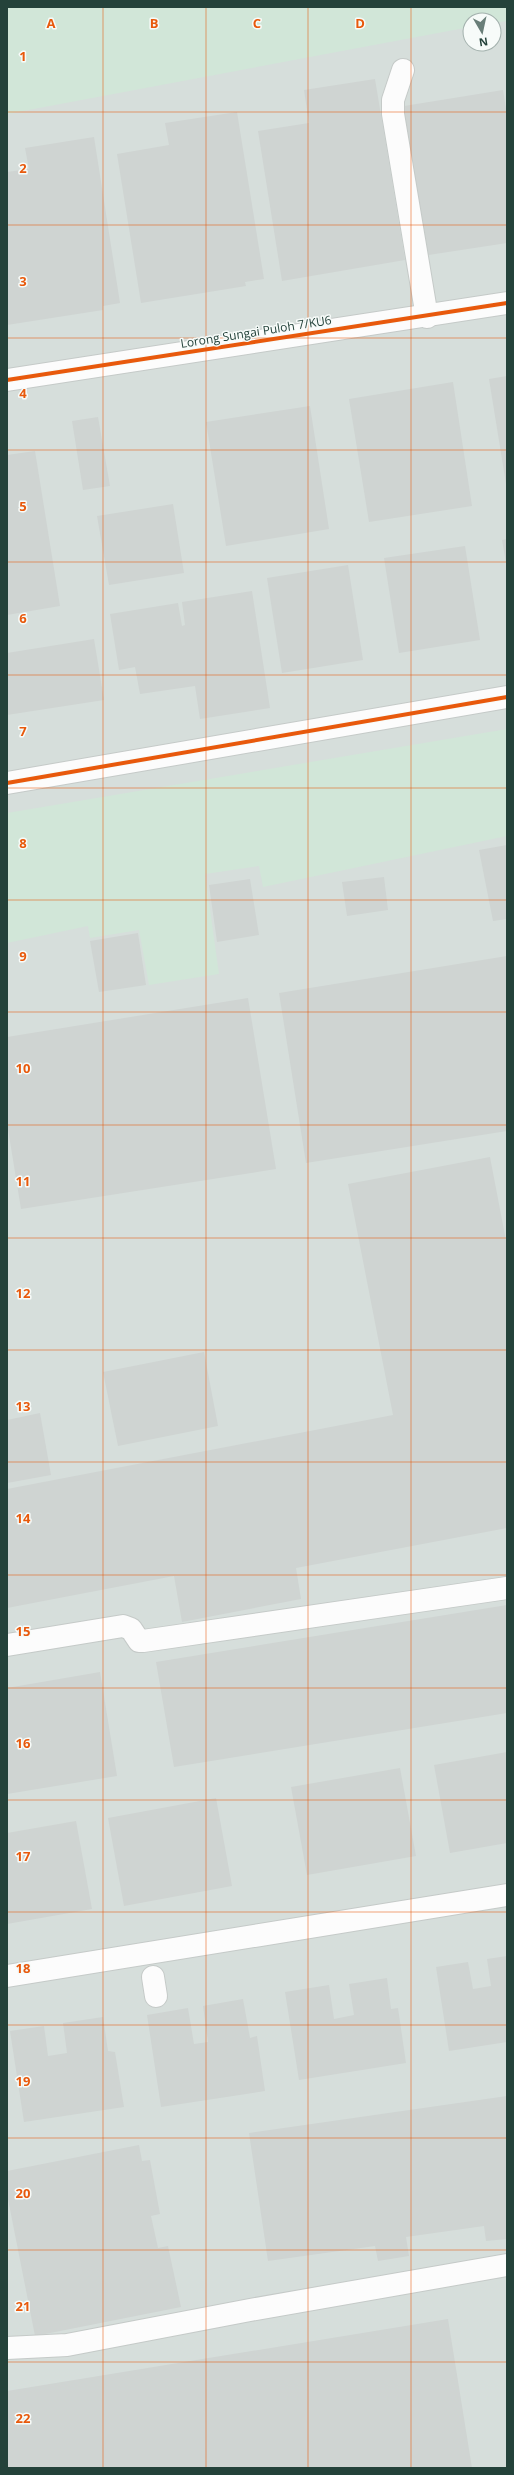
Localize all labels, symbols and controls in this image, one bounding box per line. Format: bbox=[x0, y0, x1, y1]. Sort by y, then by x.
north arrow bbox=[462, 12, 502, 52]
text: A bbox=[47, 14, 56, 32]
text: B bbox=[150, 14, 159, 32]
text: C bbox=[253, 14, 261, 32]
text: D bbox=[355, 14, 365, 32]
text: N bbox=[478, 34, 489, 50]
text: 1 bbox=[19, 47, 27, 65]
text: 2 bbox=[19, 159, 27, 177]
text: 3 bbox=[19, 272, 27, 290]
street label: Lorong Sungai Puloh 7/KU6 bbox=[179, 311, 333, 352]
text: 4 bbox=[19, 384, 27, 402]
text: 5 bbox=[19, 497, 27, 515]
text: 6 bbox=[19, 609, 27, 627]
text: 7 bbox=[19, 722, 27, 740]
text: 8 bbox=[19, 834, 27, 852]
text: 9 bbox=[19, 947, 27, 965]
text: 10 bbox=[16, 1059, 30, 1077]
text: 11 bbox=[16, 1172, 30, 1190]
text: 12 bbox=[16, 1284, 31, 1302]
text: 13 bbox=[16, 1397, 30, 1415]
text: 14 bbox=[16, 1509, 31, 1527]
text: 15 bbox=[16, 1622, 30, 1640]
text: 16 bbox=[16, 1734, 31, 1752]
text: 17 bbox=[16, 1847, 31, 1865]
text: 18 bbox=[16, 1959, 30, 1977]
text: 19 bbox=[16, 2072, 30, 2090]
text: 20 bbox=[16, 2184, 30, 2202]
text: 21 bbox=[16, 2297, 30, 2315]
text: 22 bbox=[16, 2409, 31, 2427]

